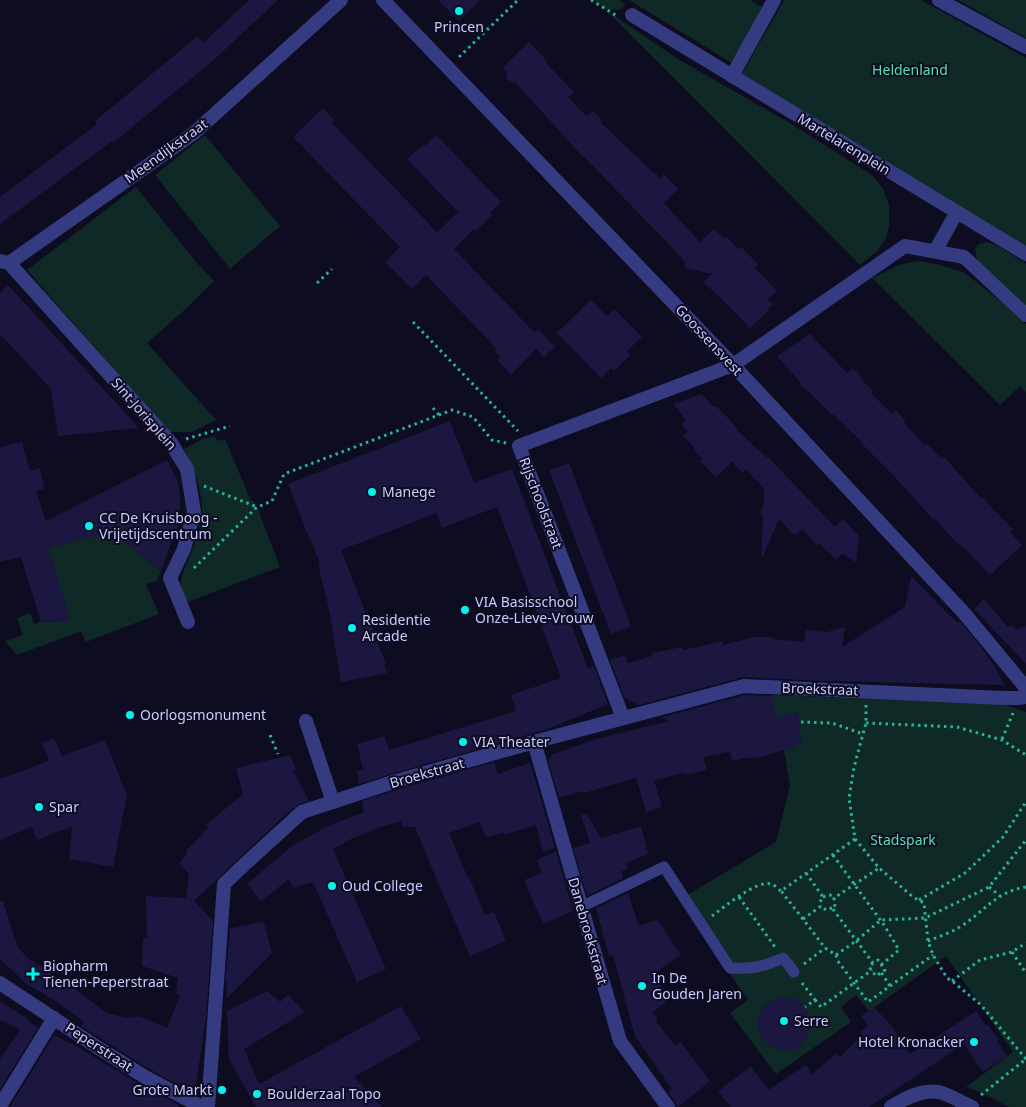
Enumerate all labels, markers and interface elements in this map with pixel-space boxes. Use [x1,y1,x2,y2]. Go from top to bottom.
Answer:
marker: Princen [453,5,465,17]
place label: Princen [434,17,484,36]
park label: Heldenland [872,60,948,79]
street label: Martelarenplein [794,108,894,179]
street label: Meendijkstraat [120,114,211,187]
street label: Goossensvest [672,300,747,379]
street label: Sint-Jorisplein [108,373,181,454]
street label: Rijschoolstraat [515,454,568,551]
place label: Manege [382,482,436,501]
marker: Manege [366,486,378,498]
place label: CC De Kruisboog - Vrijetijdscentrum [99,508,218,543]
marker: CC De Kruisboog - Vrijetijdscentrum [83,520,95,532]
place label: VIA Basisschool Onze-Lieve-Vrouw [475,592,594,627]
marker: VIA Basisschool Onze-Lieve-Vrouw [459,604,471,616]
place label: Residentie Arcade [362,610,431,645]
marker: Residentie Arcade [346,622,358,634]
street label: Broekstraat [781,678,859,699]
place label: Oorlogsmonument [140,705,266,724]
marker: Oorlogsmonument [124,709,136,721]
place label: VIA Theater [473,732,550,751]
marker: VIA Theater [457,736,469,748]
street label: Broekstraat [387,753,466,792]
place label: Spar [49,797,79,816]
marker: Spar [33,801,45,813]
park label: Stadspark [870,830,936,849]
street label: Danebroekstraat [564,875,613,987]
place label: Oud College [342,876,423,895]
marker: Oud College [326,880,338,892]
place label: Biopharm Tienen-Peperstraat [43,956,169,991]
marker: Biopharm Tienen-Peperstraat [27,968,39,980]
place label: In De Gouden Jaren [652,968,742,1003]
marker: In De Gouden Jaren [636,980,648,992]
place label: Serre [794,1011,829,1030]
marker: Serre [778,1015,790,1027]
street label: Peperstraat [62,1018,137,1075]
place label: Hotel Kronacker [858,1032,964,1051]
marker: Hotel Kronacker [968,1036,980,1048]
place label: Grote Markt [132,1080,212,1099]
marker: Grote Markt [216,1084,228,1096]
place label: Boulderzaal Topo [267,1084,381,1103]
marker: Boulderzaal Topo [251,1088,263,1100]

